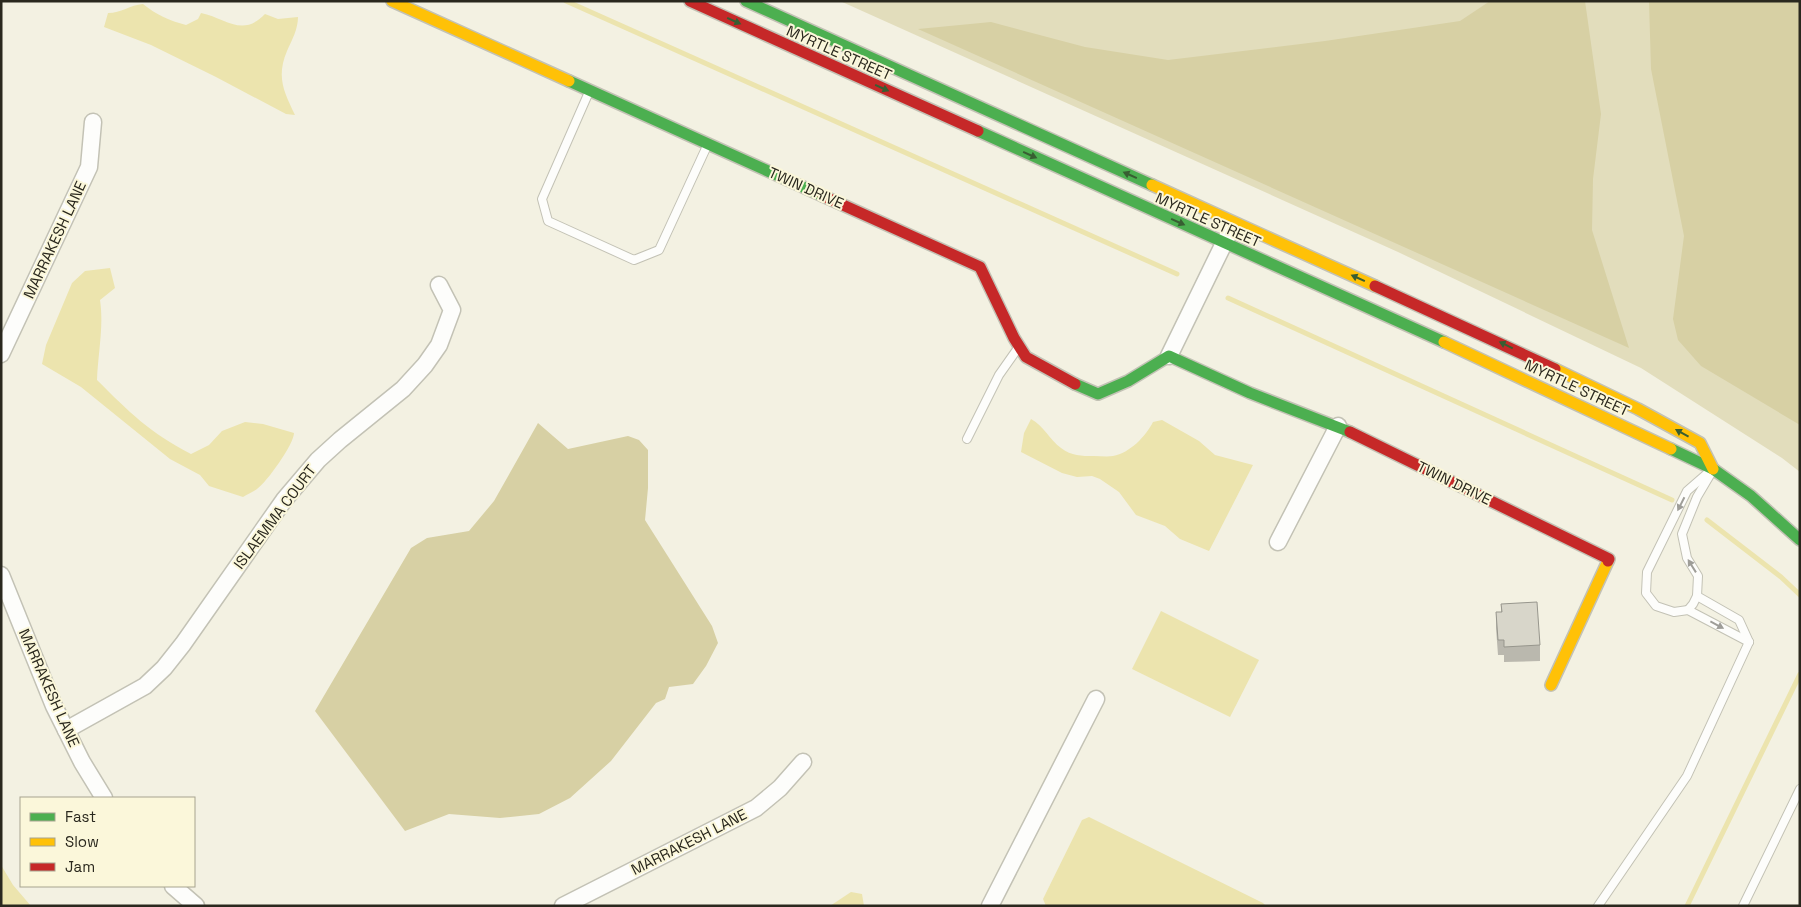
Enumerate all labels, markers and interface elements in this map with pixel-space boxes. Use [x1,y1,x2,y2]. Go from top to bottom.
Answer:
one-way arrow [727,18,741,26]
street label: MYRTLE STREET [784,21,895,84]
one-way arrow [875,85,889,93]
one-way arrow [1023,152,1037,160]
street label: TWIN DRIVE [766,163,847,213]
one-way arrow [1123,171,1137,179]
street label: MARRAKESH LANE [19,178,90,302]
street label: MYRTLE STREET [1153,188,1264,251]
one-way arrow [1171,219,1185,227]
one-way arrow [1351,273,1365,281]
one-way arrow [1498,341,1513,350]
street label: MYRTLE STREET [1522,355,1633,420]
one-way arrow [1676,429,1689,438]
street label: TWIN DRIVE [1414,456,1494,509]
street label: ISLAEMMA COURT [229,461,320,573]
one-way arrow [1677,497,1685,511]
one-way arrow [1687,559,1696,572]
one-way arrow [1710,621,1725,629]
street label: MARRAKESH LANE [15,626,84,750]
legend [20,797,195,887]
street label: MARRAKESH LANE [628,804,750,879]
text: Fast [65,807,96,826]
text: Slow [65,832,99,851]
text: Jam [65,857,95,876]

